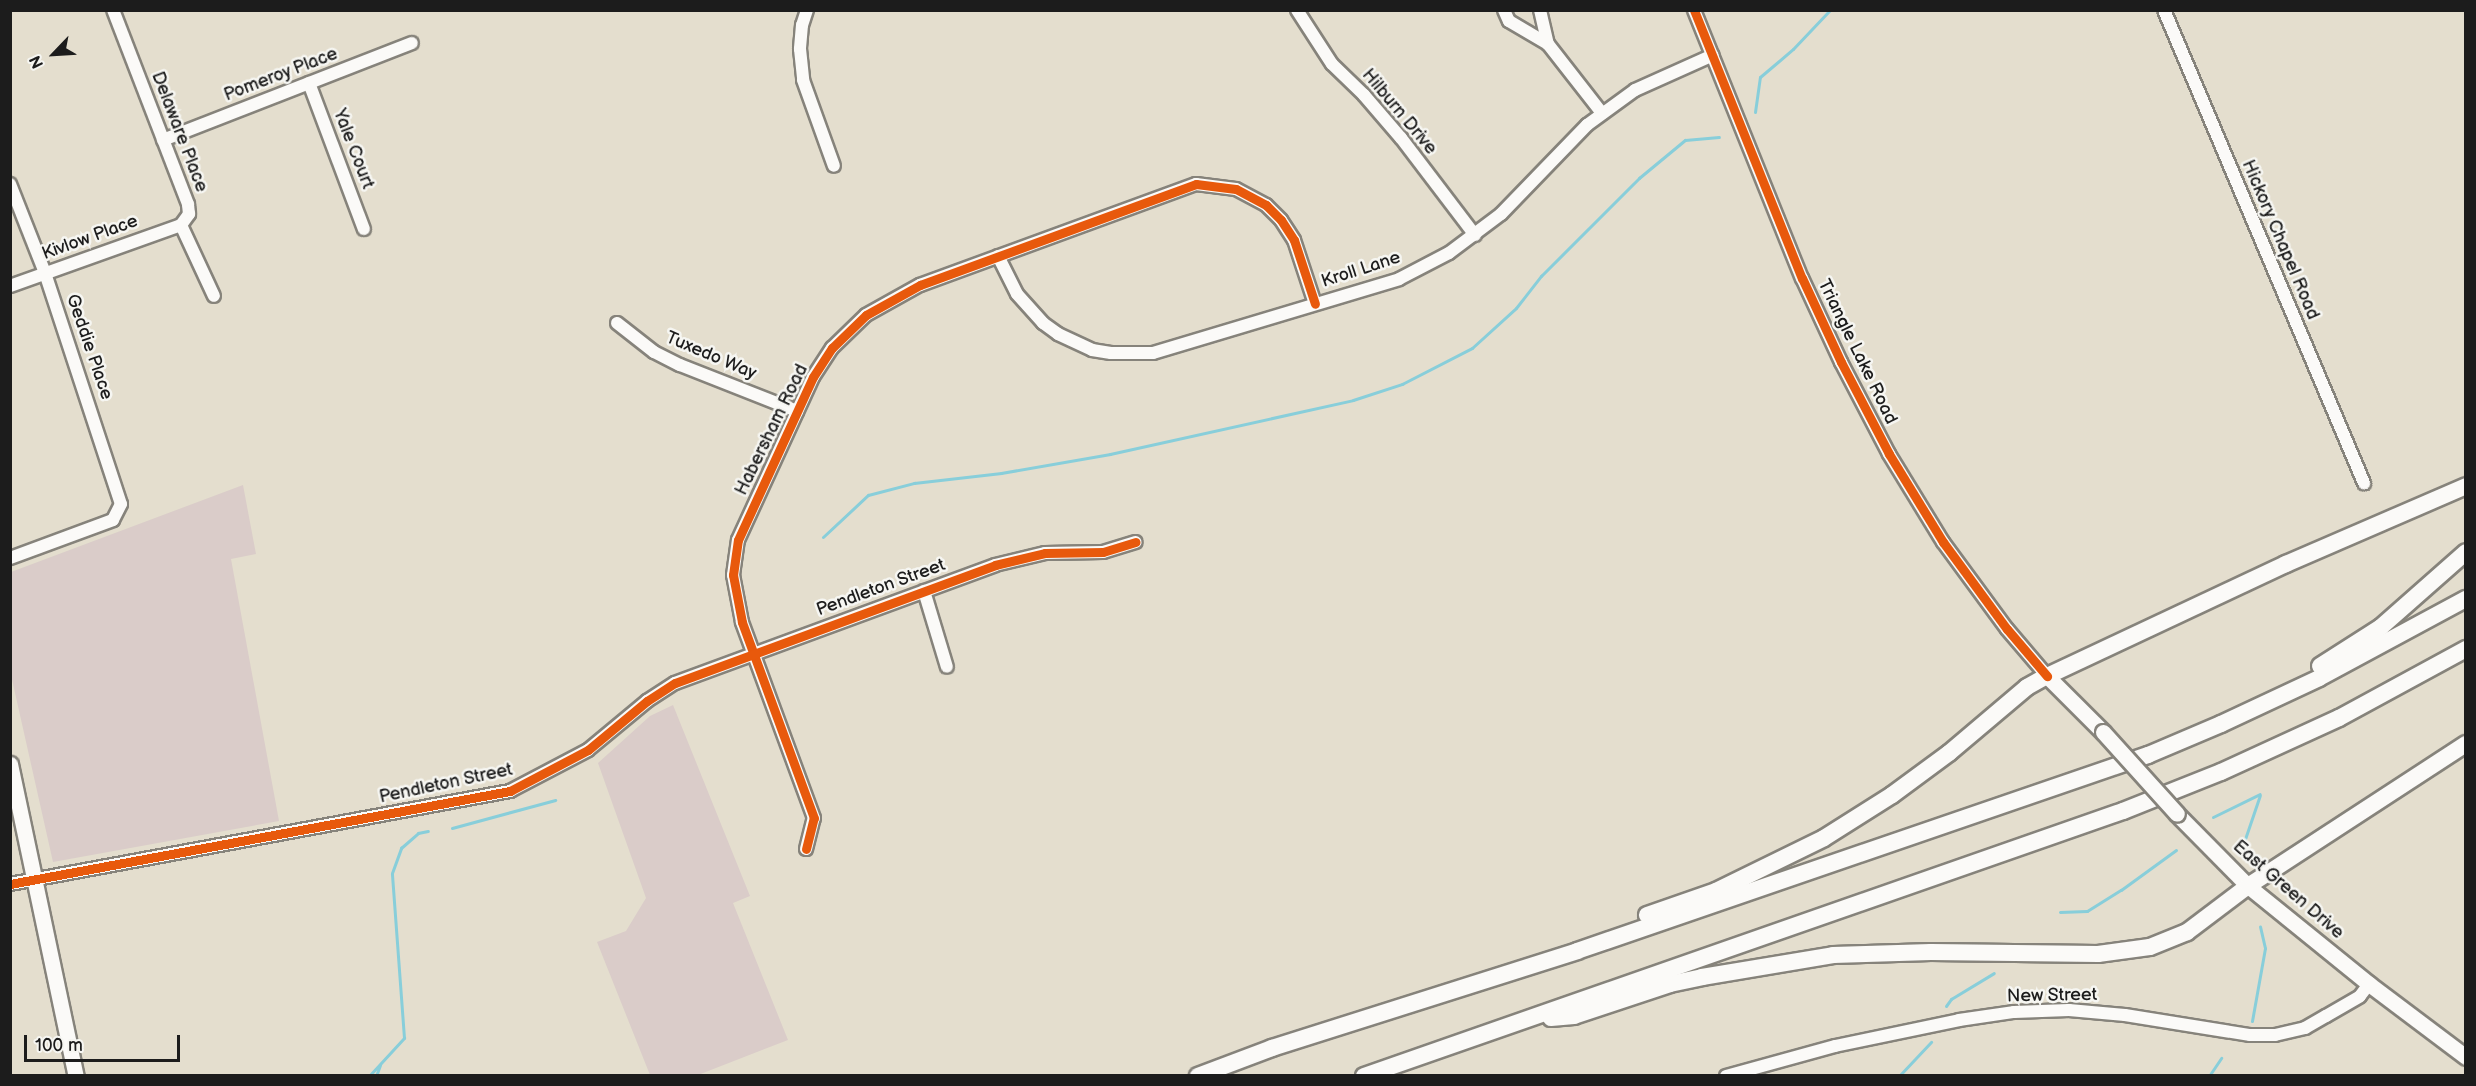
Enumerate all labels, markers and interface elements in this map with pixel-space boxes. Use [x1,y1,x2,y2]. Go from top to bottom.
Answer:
north arrow [24,24,84,84]
street label: Pomeroy Place [221,43,341,107]
text: N [26,52,48,71]
street label: Hilburn Drive [1357,65,1441,159]
street label: Delaware Place [146,69,212,195]
street label: Yale Court [328,106,378,192]
street label: Hickory Chapel Road [2236,156,2324,324]
street label: Kivlow Place [39,211,141,265]
street label: Kroll Lane [1319,247,1403,293]
street label: Triangle Lake Road [1813,276,1901,428]
street label: Geddie Place [61,291,117,403]
street label: Tuxedo Way [662,327,760,385]
street label: Habersham Road [731,361,813,499]
street label: Pendleton Street [813,555,949,621]
street label: Pendleton Street [377,759,515,809]
street label: East Green Drive [2228,836,2348,944]
street label: New Street [2007,984,2097,1008]
scale bar [27,1023,183,1061]
text: 100 m [35,1035,83,1056]

